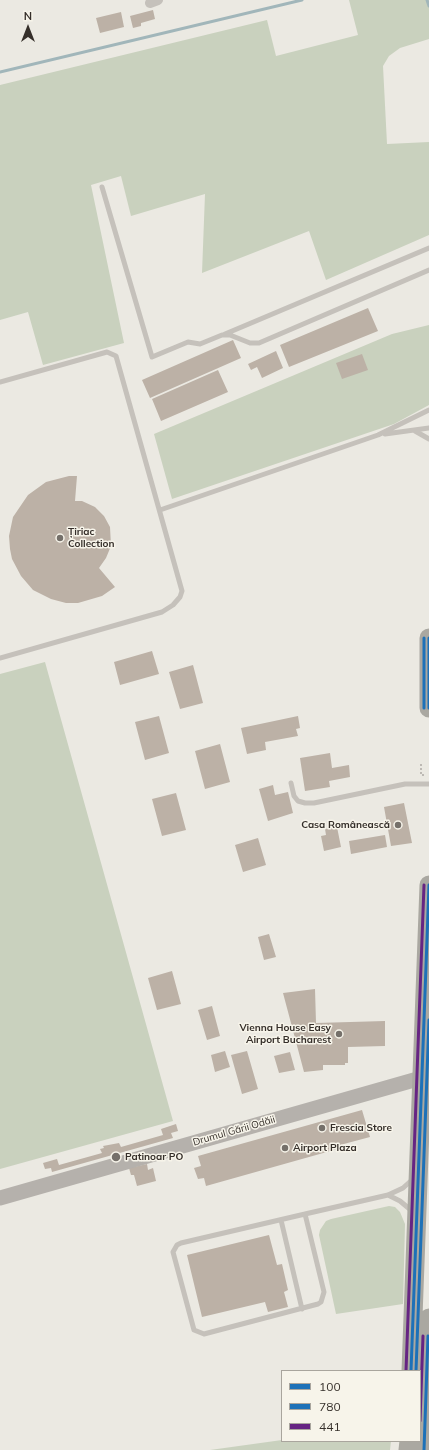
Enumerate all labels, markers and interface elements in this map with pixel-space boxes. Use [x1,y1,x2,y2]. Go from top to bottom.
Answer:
north arrow [8,8,48,48]
text: N [24,9,32,23]
place label: Țiriac Collection [68,526,115,550]
marker: Țiriac Collection [55,533,65,543]
place label: Casa Românească [301,819,390,831]
marker: Casa Românească [393,820,403,830]
place label: Vienna House Easy Airport Bucharest [239,1022,331,1046]
marker: Vienna House Easy Airport Bucharest [334,1029,344,1039]
street label: Drumul Gării Odăii [191,1113,277,1149]
place label: Frescia Store [330,1122,392,1134]
marker: Frescia Store [317,1123,327,1133]
place label: Airport Plaza [293,1142,357,1154]
marker: Airport Plaza [280,1143,290,1153]
marker: Patinoar PO [110,1151,122,1163]
place label: Patinoar PO [125,1151,183,1163]
legend [281,1370,421,1442]
text: 100 [319,1379,341,1394]
text: 780 [319,1399,341,1414]
text: 441 [319,1419,341,1434]

